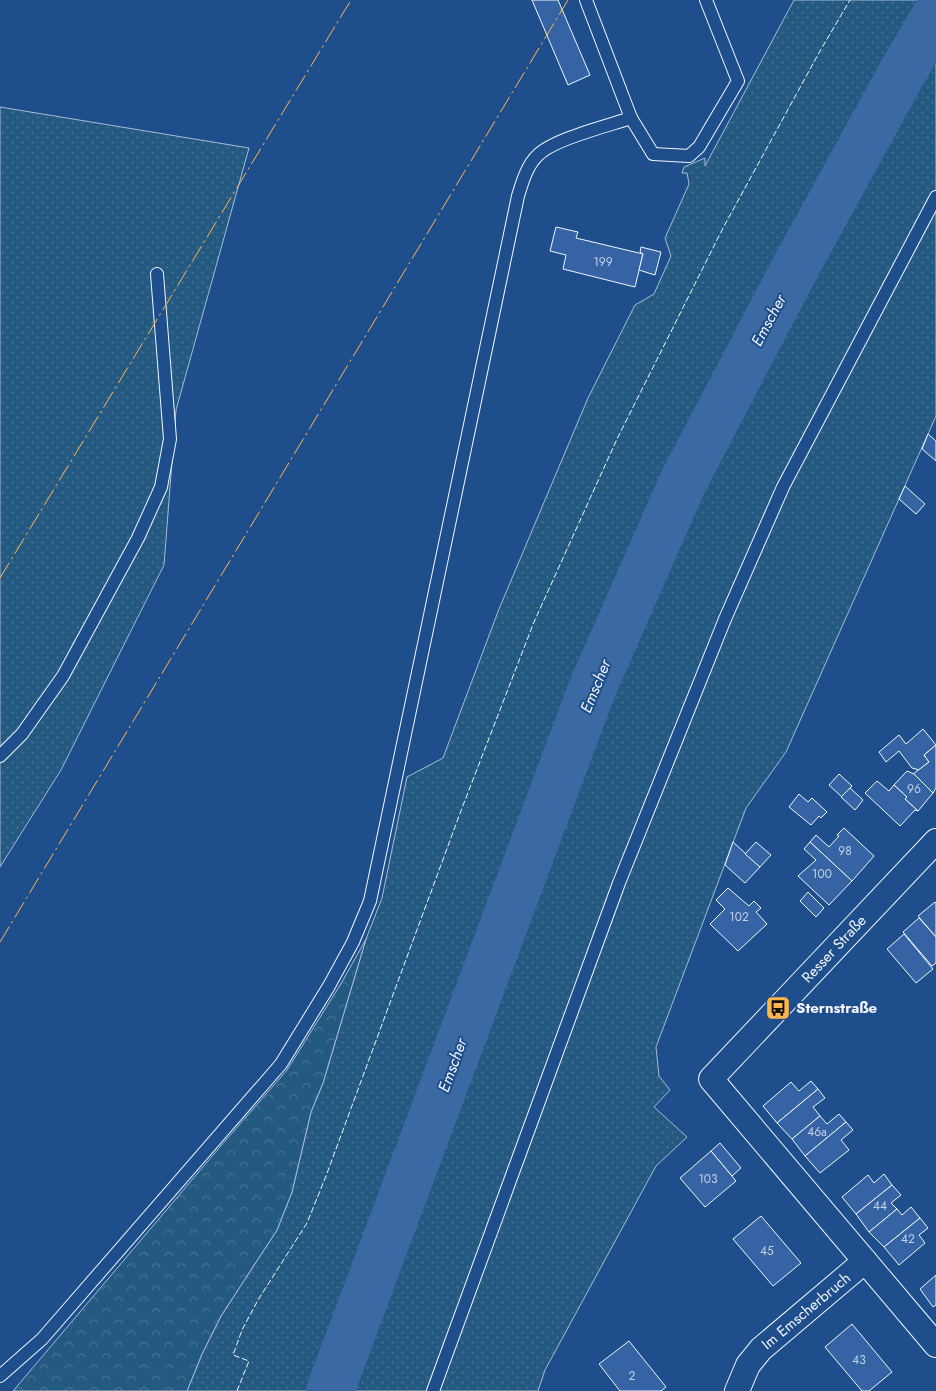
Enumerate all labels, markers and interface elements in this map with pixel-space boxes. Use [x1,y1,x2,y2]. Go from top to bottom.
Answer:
house number: 199 [593,253,613,271]
water label: Emscher [745,289,792,350]
water label: Emscher [574,654,617,716]
house number: 96 [907,780,921,798]
house number: 98 [838,842,852,860]
house number: 100 [812,865,832,883]
house number: 102 [729,908,749,926]
street label: Resser Straße [797,910,872,988]
bus stop icon: Sternstraße [765,995,791,1021]
place label: Sternstraße [796,997,877,1019]
water label: Emscher [432,1033,473,1095]
house number: 46a [807,1123,827,1141]
house number: 103 [698,1170,718,1188]
house number: 44 [873,1197,887,1215]
house number: 42 [901,1230,915,1248]
house number: 45 [760,1242,774,1260]
street label: Im Emscherbruch [757,1267,855,1355]
house number: 43 [852,1351,866,1369]
house number: 2 [629,1367,636,1385]

